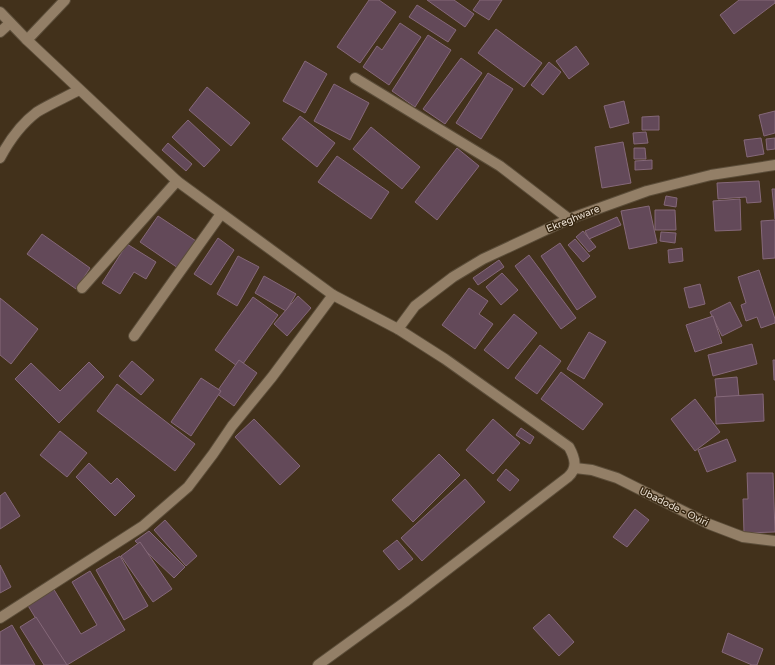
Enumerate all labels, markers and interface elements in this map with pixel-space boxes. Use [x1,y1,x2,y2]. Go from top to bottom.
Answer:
street label: Ekreghware [545,203,602,235]
street label: Ubadode - Oviri [638,485,710,529]

